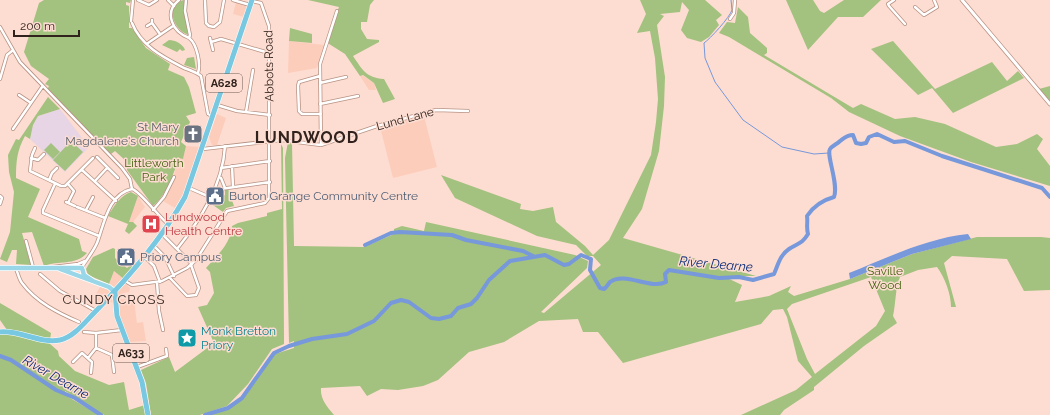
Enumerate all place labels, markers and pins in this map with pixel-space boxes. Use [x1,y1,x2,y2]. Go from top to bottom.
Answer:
place label: St Mary Magdalene's Church [65,120,179,148]
church icon: St Mary Magdalene's Church [182,123,204,145]
public building icon: Burton Grange Community Centre [204,185,226,207]
place label: Burton Grange Community Centre [229,189,418,203]
place label: Lundwood Health Centre [165,210,242,238]
hospital icon: Lundwood Health Centre [140,213,162,235]
public building icon: Priory Campus [115,246,137,268]
place label: Priory Campus [140,250,221,264]
place label: Monk Bretton Priory [201,324,276,352]
place icon: Monk Bretton Priory [176,327,198,349]

